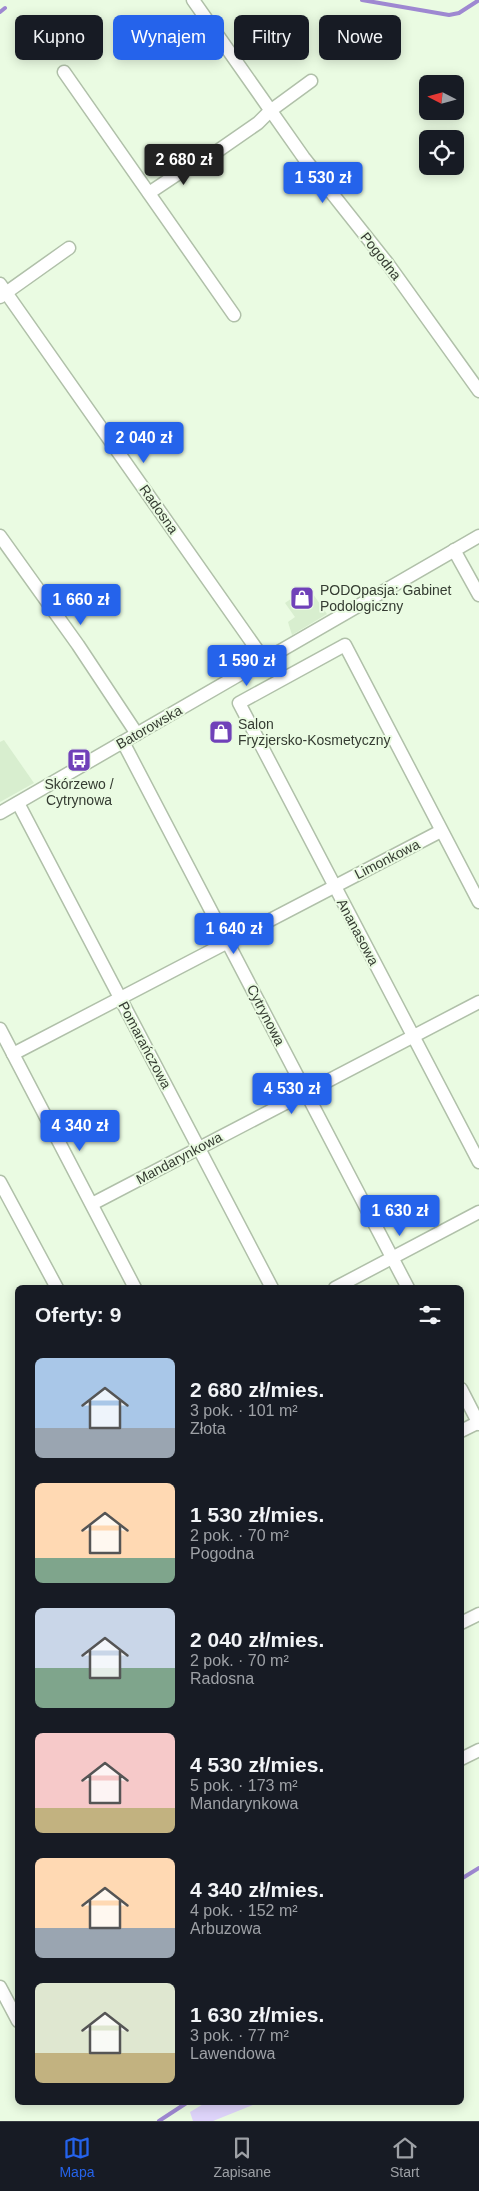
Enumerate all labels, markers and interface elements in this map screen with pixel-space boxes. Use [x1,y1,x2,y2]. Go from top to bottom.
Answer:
chip: Kupno [15,15,103,60]
chip: Wynajem [113,15,224,60]
chip: Filtry [234,15,309,60]
chip: Nowe [319,15,401,60]
north arrow [419,75,464,120]
map controls [419,75,464,175]
button: locate [419,130,464,175]
pin: 2 680 zł [132,144,236,186]
text: 2 680 zł [156,151,212,168]
pin: 1 530 zł [271,162,375,204]
text: 1 530 zł [295,169,351,186]
street label: Pogodna [357,229,405,283]
pin: 2 040 zł [92,422,196,464]
text: 2 040 zł [116,429,172,446]
street label: Radosna [136,481,182,537]
place label: PODOpasja: Gabinet Podologiczny [320,582,452,614]
pin: 1 660 zł [29,584,133,626]
shop icon: PODOpasja: Gabinet Podologiczny [289,585,315,611]
text: 1 660 zł [53,591,109,608]
pin: 1 590 zł [195,644,299,687]
text: 1 590 zł [219,652,275,669]
street label: Batorowska [113,702,185,752]
place label: Salon Fryzjersko-Kosmetyczny [238,716,390,748]
shop icon: Salon Fryzjersko-Kosmetyczny [208,719,234,745]
bus stop icon: Skórzewo / Cytrynowa [66,747,92,773]
place label: Skórzewo / Cytrynowa [44,776,114,808]
street label: Limonkowa [352,836,422,882]
street label: Ananasowa [334,896,382,968]
pin: 1 640 zł [182,912,286,955]
text: 1 640 zł [206,920,262,937]
street label: Cytrynowa [244,982,288,1048]
street label: Pomarańczowa [115,999,175,1092]
pin: 4 530 zł [240,1072,344,1115]
text: 4 530 zł [264,1080,320,1097]
pin: 4 340 zł [28,1110,132,1152]
text: 4 340 zł [52,1117,108,1134]
street label: Mandarynkowa [133,1129,225,1187]
pin: 1 630 zł [348,1194,452,1237]
text: 1 630 zł [372,1202,428,1219]
icon: filters [416,1301,444,1329]
text: Oferty: 9 [35,1303,121,1326]
icon: home [75,1378,135,1438]
text: 2 680 zł/mies. [190,1378,324,1401]
text: 3 pok. · 101 m² [190,1402,298,1419]
text: Złota [190,1420,226,1437]
icon: home [75,1503,135,1563]
text: 1 530 zł/mies. [190,1503,324,1526]
text: 2 pok. · 70 m² [190,1527,289,1544]
text: Pogodna [190,1545,254,1562]
icon: home [75,1628,135,1688]
text: 2 040 zł/mies. [190,1628,324,1651]
text: 2 pok. · 70 m² [190,1652,289,1669]
text: Radosna [190,1670,254,1687]
icon: home [75,1753,135,1813]
text: 4 530 zł/mies. [190,1753,324,1776]
text: 5 pok. · 173 m² [190,1777,298,1794]
text: Mandarynkowa [190,1795,299,1812]
icon: home [75,1878,135,1938]
text: 4 340 zł/mies. [190,1878,324,1901]
text: 4 pok. · 152 m² [190,1902,298,1919]
text: Arbuzowa [190,1920,261,1937]
icon: home [75,2003,135,2063]
text: 1 630 zł/mies. [190,2003,324,2026]
text: 3 pok. · 77 m² [190,2027,289,2044]
text: Lawendowa [190,2045,275,2062]
tab: Mapa [59,2134,94,2180]
tab: Zapisane [213,2134,271,2180]
tab: Start [390,2134,420,2180]

